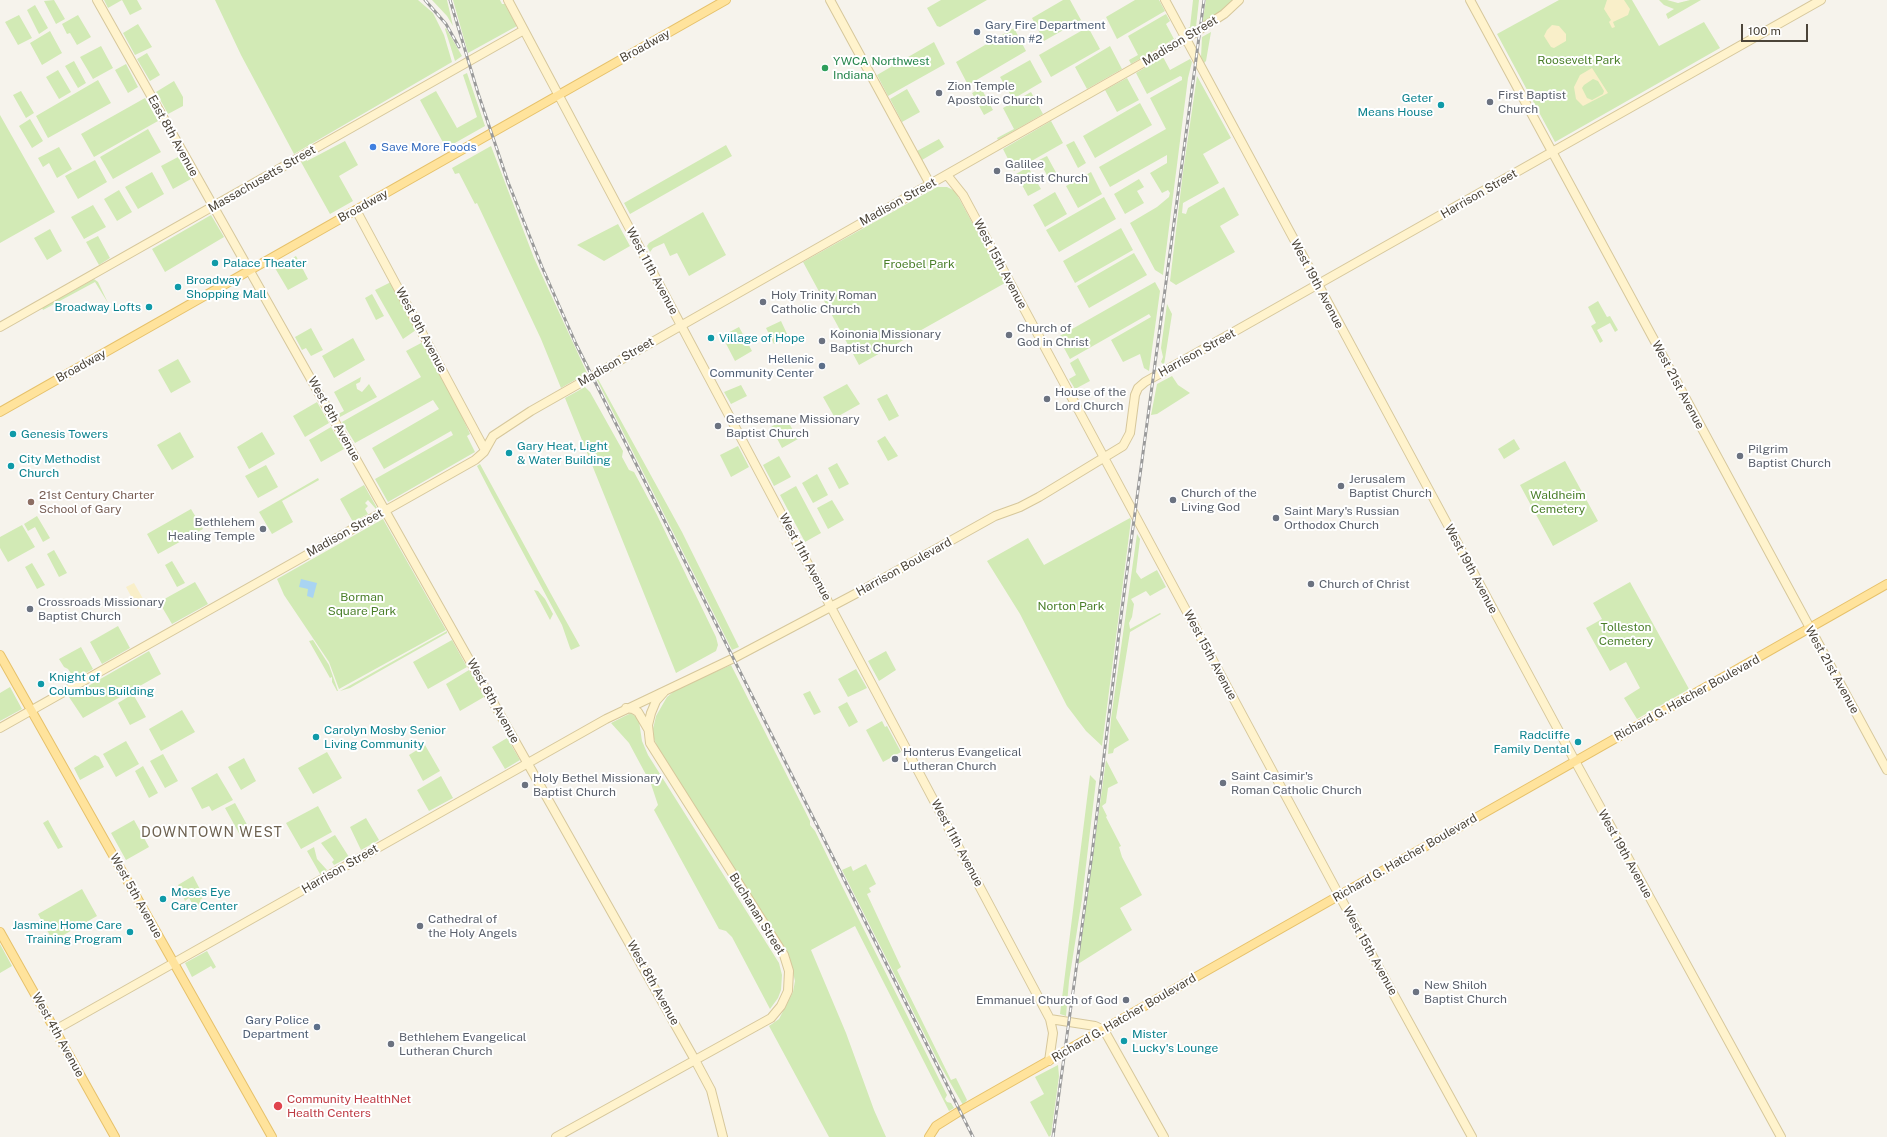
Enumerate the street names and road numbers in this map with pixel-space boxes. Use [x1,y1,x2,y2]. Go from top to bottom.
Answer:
street label: Madison Street [1140,13,1220,69]
street label: Broadway [617,26,673,66]
street label: East 8th Avenue [145,93,201,179]
street label: Massachusetts Street [206,142,318,216]
street label: Harrison Street [1438,166,1520,222]
street label: Madison Street [857,175,939,229]
street label: Broadway [335,186,391,226]
street label: West 15th Avenue [970,217,1030,311]
street label: West 11th Avenue [623,225,681,317]
street label: West 19th Avenue [1287,237,1347,331]
street label: West 9th Avenue [392,285,450,375]
street label: Harrison Street [1156,326,1238,380]
street label: Madison Street [576,334,656,390]
street label: West 21st Avenue [1649,338,1707,432]
street label: Broadway [53,346,109,386]
street label: West 8th Avenue [305,374,363,464]
street label: Madison Street [304,506,386,560]
street label: West 11th Avenue [776,511,834,603]
street label: West 19th Avenue [1441,522,1501,616]
street label: Harrison Boulevard [854,535,954,599]
street label: West 15th Avenue [1180,608,1240,702]
street label: West 21st Avenue [1802,624,1862,716]
street label: Richard G. Hatcher Boulevard [1612,652,1762,744]
street label: West 8th Avenue [464,656,522,746]
street label: West 11th Avenue [928,797,986,889]
street label: West 19th Avenue [1595,807,1655,901]
street label: Richard G. Hatcher Boulevard [1330,811,1480,905]
street label: Harrison Street [299,841,381,897]
street label: West 5th Avenue [107,851,165,941]
street label: Buchanan Street [726,871,788,957]
street label: West 15th Avenue [1340,904,1400,998]
street label: West 8th Avenue [624,938,682,1028]
street label: Richard G. Hatcher Boulevard [1049,971,1199,1065]
street label: West 4th Avenue [29,990,87,1080]

